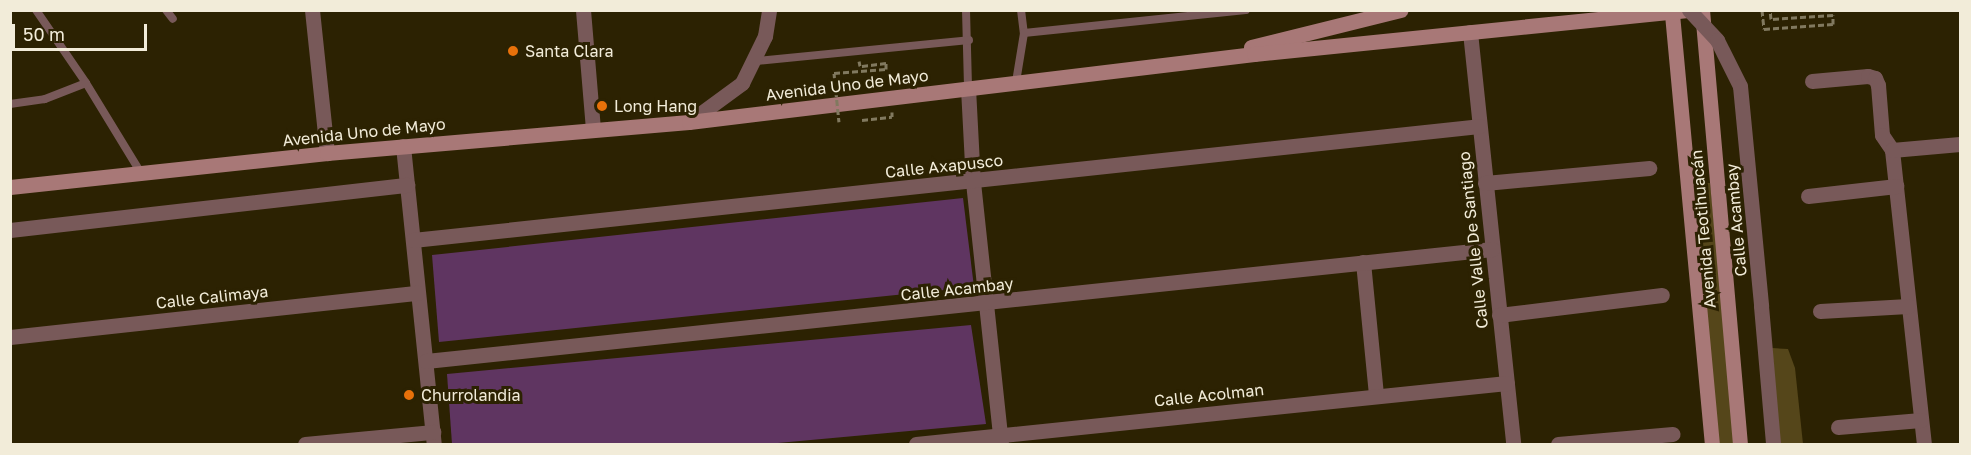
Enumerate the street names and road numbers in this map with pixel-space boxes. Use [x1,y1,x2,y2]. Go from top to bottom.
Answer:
street label: Avenida Uno de Mayo [765,65,929,105]
street label: Avenida Uno de Mayo [282,114,446,150]
street label: Avenida Teotihuacán [1687,149,1719,309]
street label: Calle Axapusco [884,150,1004,182]
street label: Calle Valle De Santiago [1454,150,1492,330]
street label: Calle Acambay [1722,163,1750,277]
street label: Calle Acambay [900,274,1014,304]
street label: Calle Calimaya [155,282,269,312]
street label: Calle Acolman [1153,380,1265,410]

